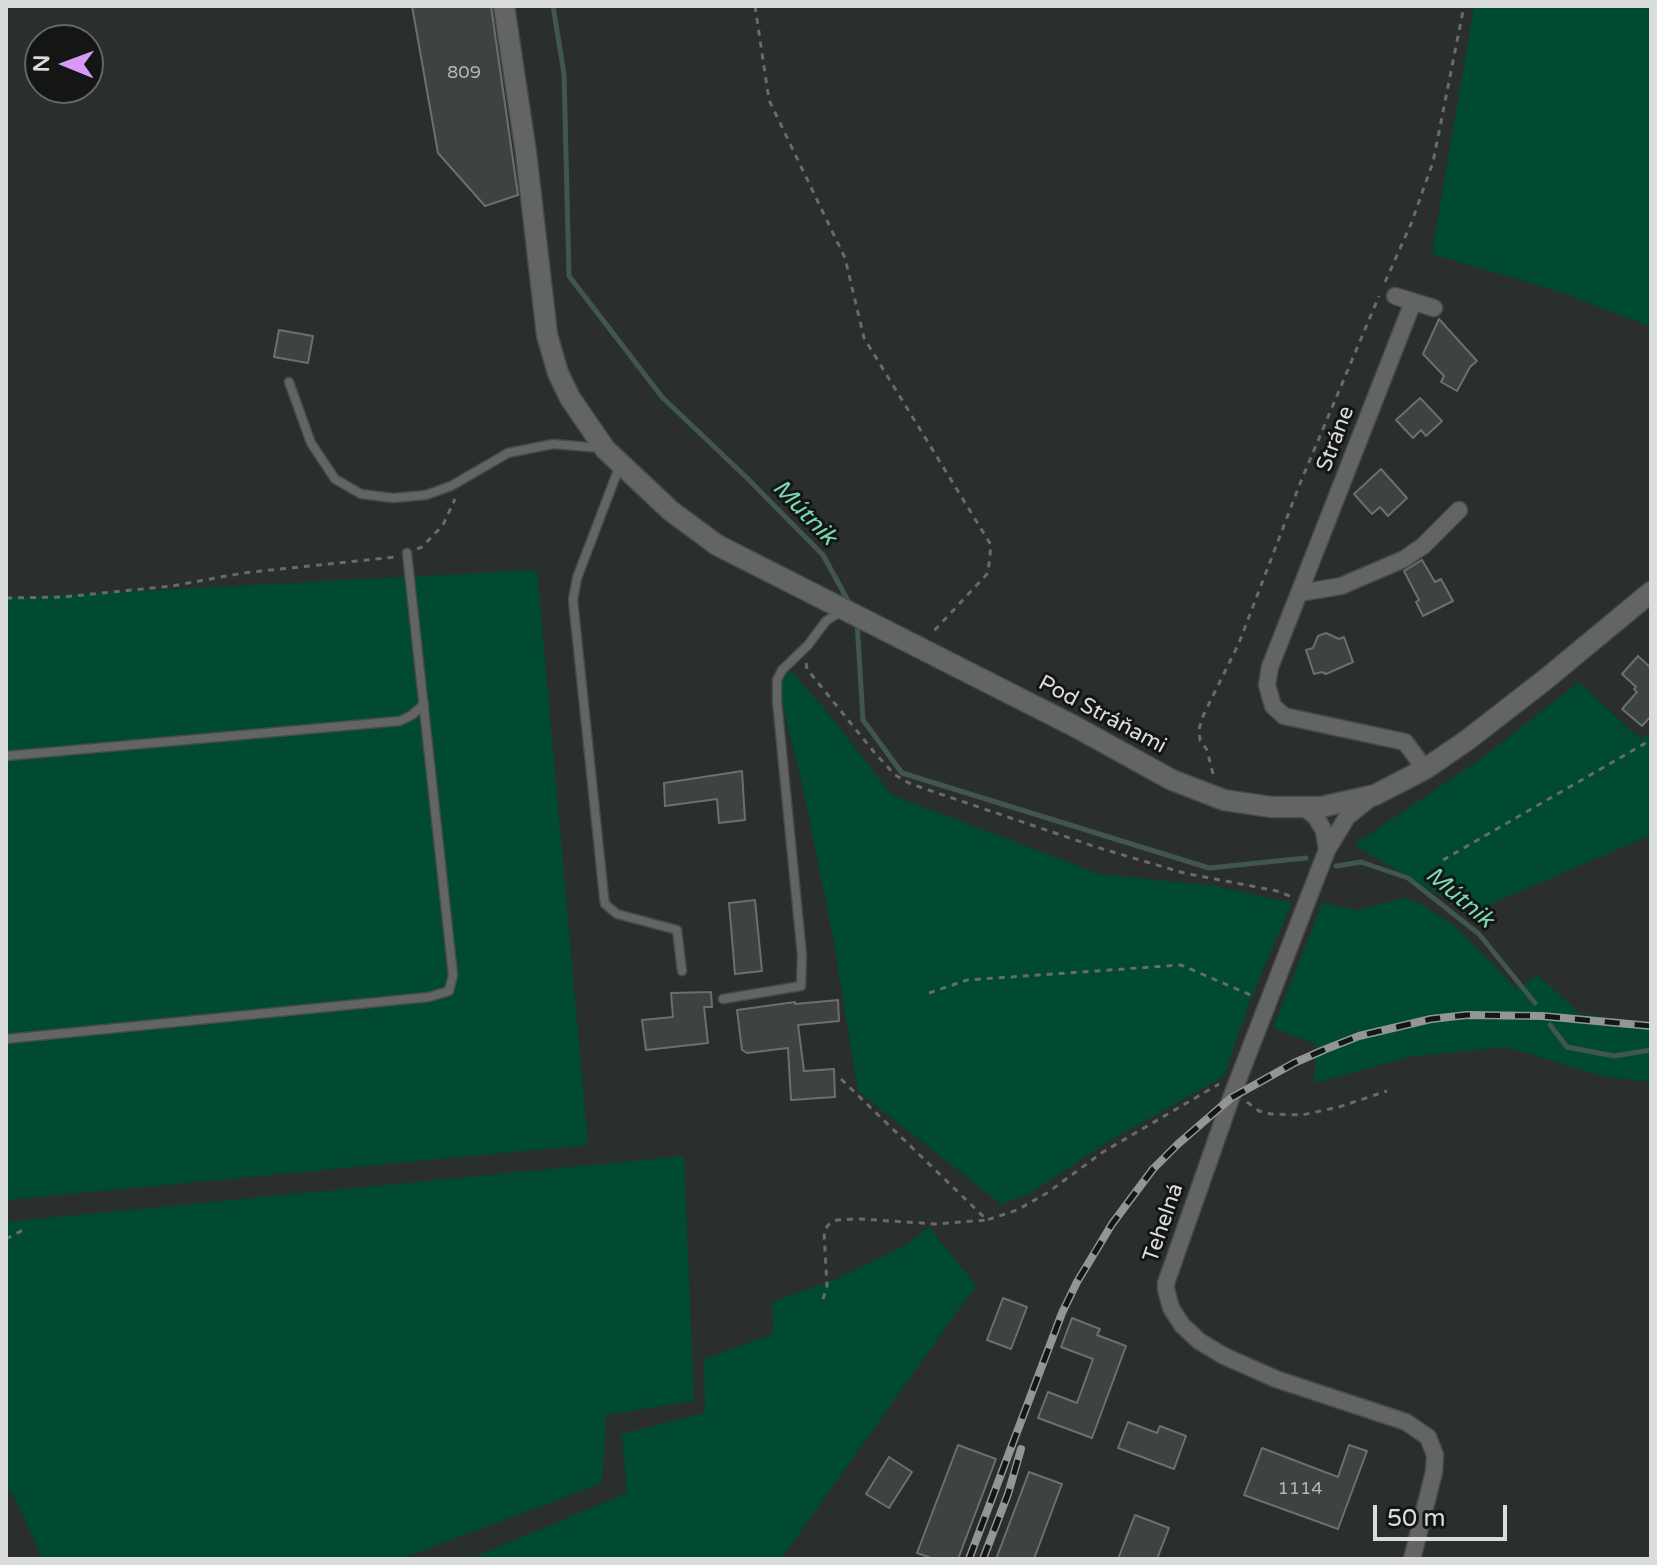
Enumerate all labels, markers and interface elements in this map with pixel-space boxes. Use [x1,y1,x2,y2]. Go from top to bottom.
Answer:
north arrow [24,24,104,104]
text: N [29,55,55,73]
house number: 809 [447,62,481,84]
street label: Stráne [1311,402,1361,476]
water label: Mútnik [766,474,842,552]
street label: Pod Stráňami [1033,670,1171,760]
water label: Mútnik [1419,861,1499,935]
street label: Tehelná [1138,1180,1190,1266]
house number: 1114 [1277,1478,1323,1500]
scale bar [1377,1489,1511,1539]
text: 50 m [1387,1504,1445,1533]

